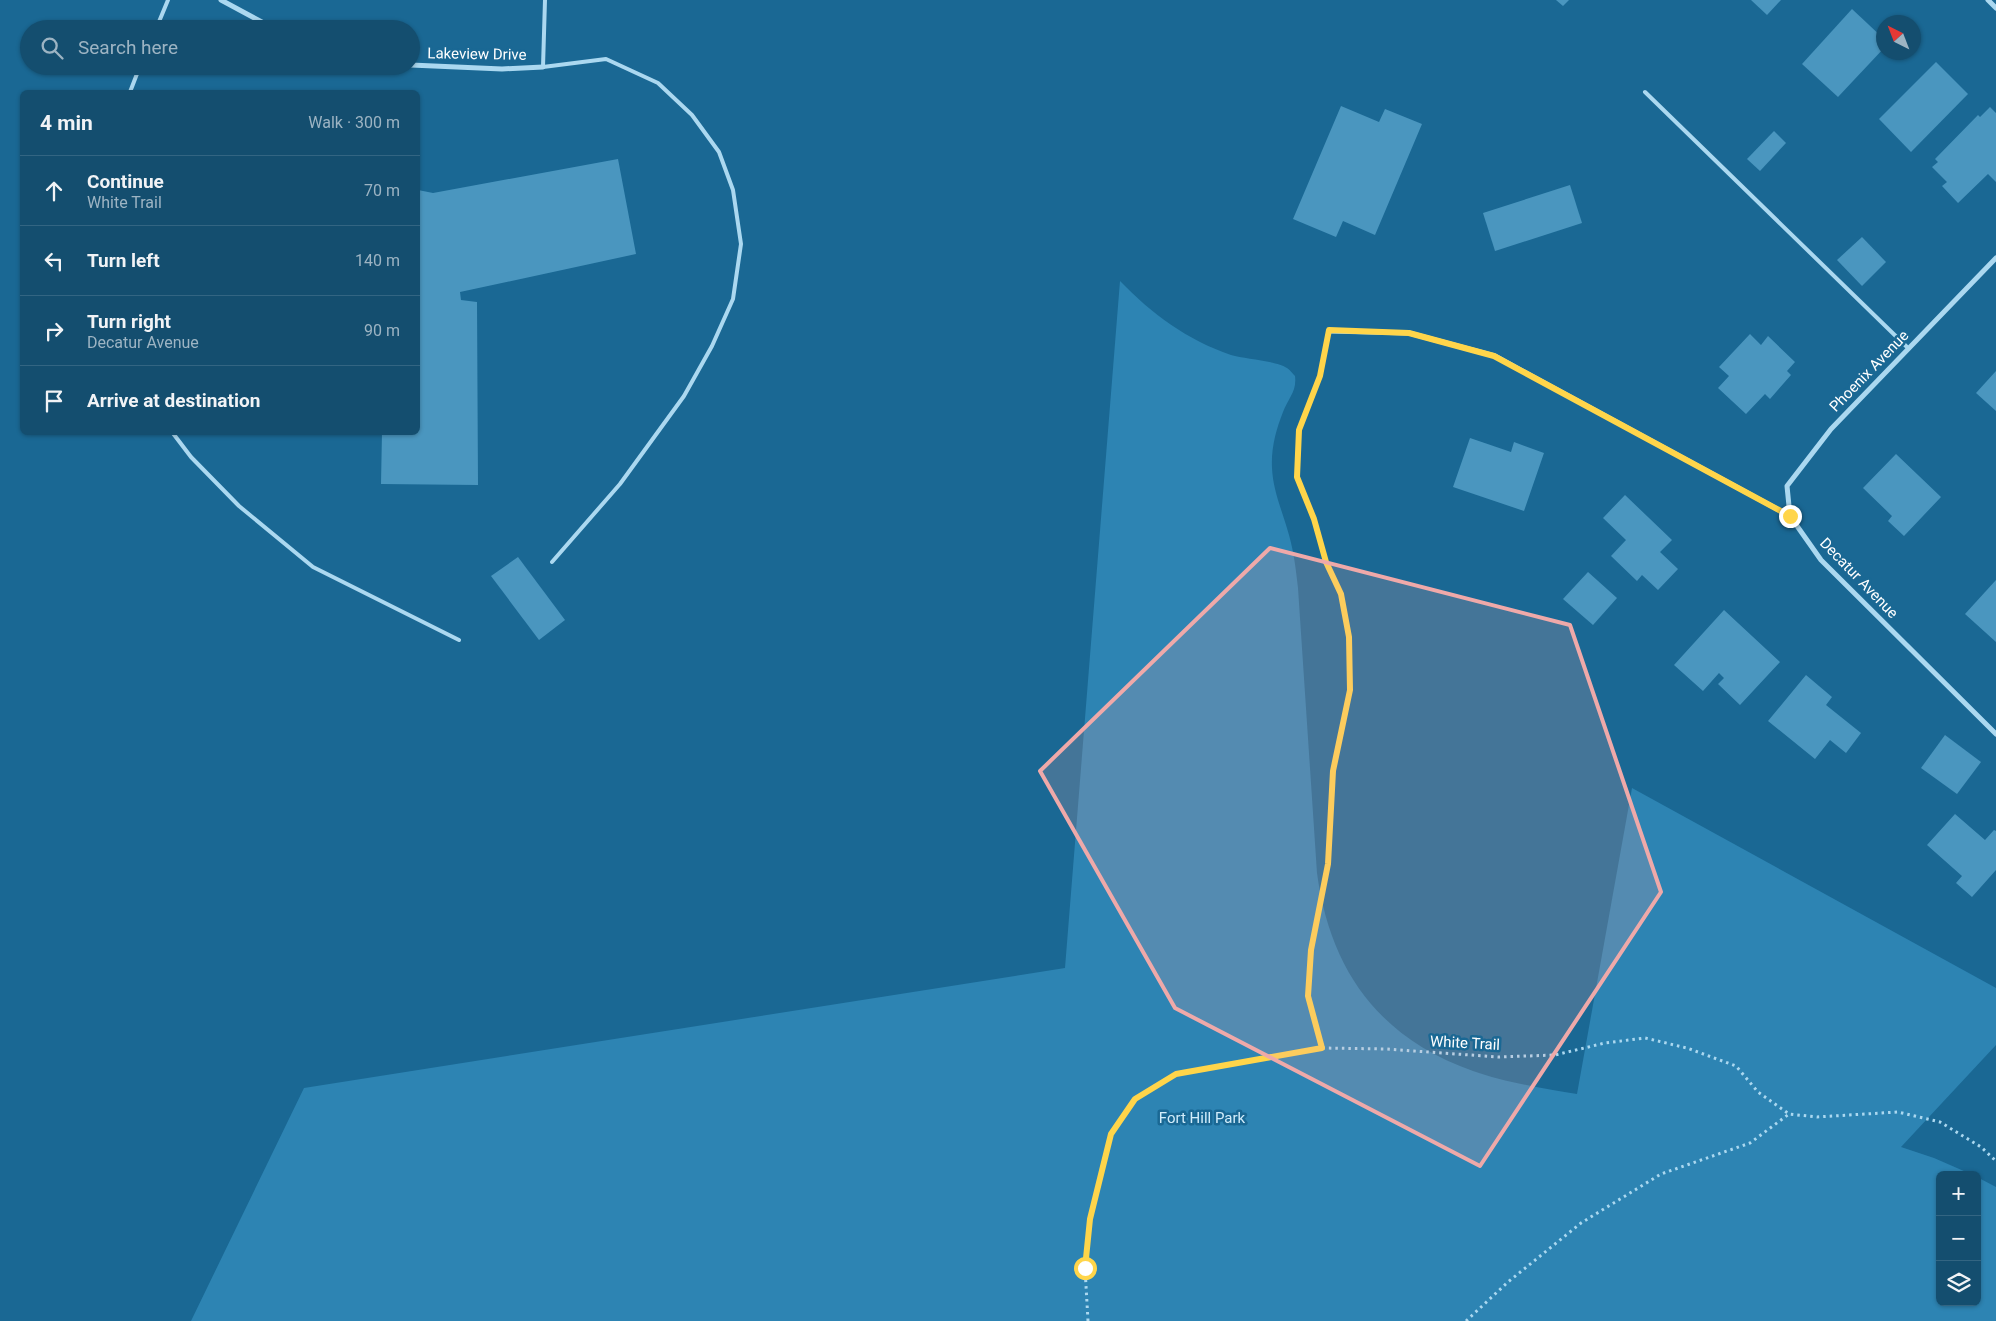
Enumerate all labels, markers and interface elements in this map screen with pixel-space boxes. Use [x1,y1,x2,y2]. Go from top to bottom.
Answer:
north arrow [1876,15,1921,60]
search box [20,20,420,75]
icon: search [38,34,66,62]
text: Search here [78,36,178,59]
street label: Lakeview Drive [427,44,527,64]
text: 4 min [40,111,93,135]
text: Walk · 300 m [308,113,400,132]
text: Continue [87,170,164,193]
icon: ahead [40,177,68,205]
text: 70 m [364,181,400,200]
text: White Trail [87,193,162,212]
icon: left [40,247,68,275]
text: Turn left [87,249,160,272]
text: 140 m [355,251,400,270]
text: Turn right [87,310,171,333]
icon: right [40,317,68,345]
text: 90 m [364,321,400,340]
street label: Phoenix Avenue [1826,326,1912,416]
text: Decatur Avenue [87,333,199,352]
icon: arrive [40,387,68,415]
text: Arrive at destination [87,389,260,412]
route end [1779,505,1802,528]
street label: Decatur Avenue [1816,534,1902,622]
street label: White Trail [1429,1032,1501,1054]
park label: Fort Hill Park [1159,1109,1246,1127]
map controls [1936,1171,1981,1306]
button: + [1936,1171,1981,1216]
button: − [1936,1216,1981,1261]
route start [1074,1257,1097,1280]
button: layers [1936,1261,1981,1306]

